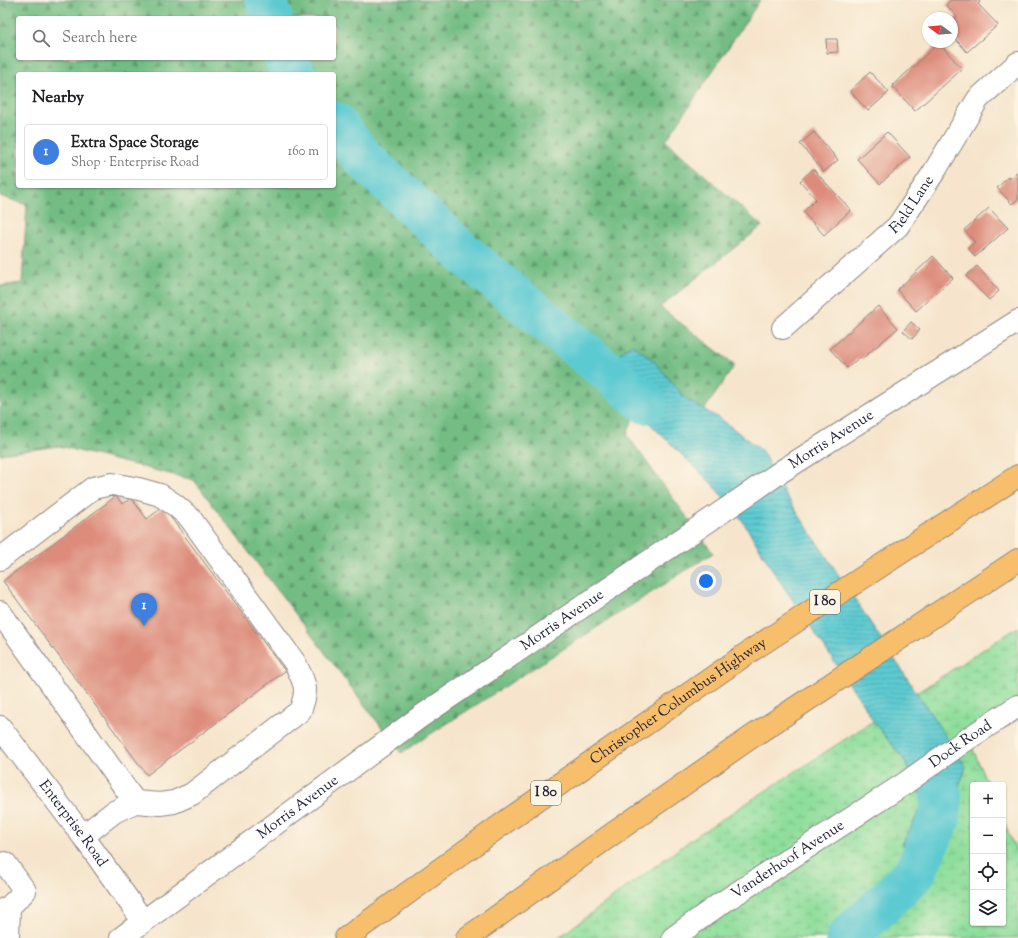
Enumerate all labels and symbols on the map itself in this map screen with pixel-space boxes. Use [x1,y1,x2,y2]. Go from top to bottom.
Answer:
north arrow [922,12,958,48]
street label: Field Lane [885,171,939,239]
street label: Morris Avenue [785,405,878,474]
your location [696,571,716,591]
street label: Morris Avenue [517,584,608,656]
road number: I 80 [810,590,840,614]
pin: 1 [131,593,157,626]
street label: Christopher Columbus Highway [586,632,771,770]
street label: Dock Road [925,715,997,773]
street label: Morris Avenue [253,770,343,844]
street label: Enterprise Road [34,776,113,872]
road number: I 80 [531,781,561,805]
street label: Vanderhoof Avenue [727,815,849,904]

